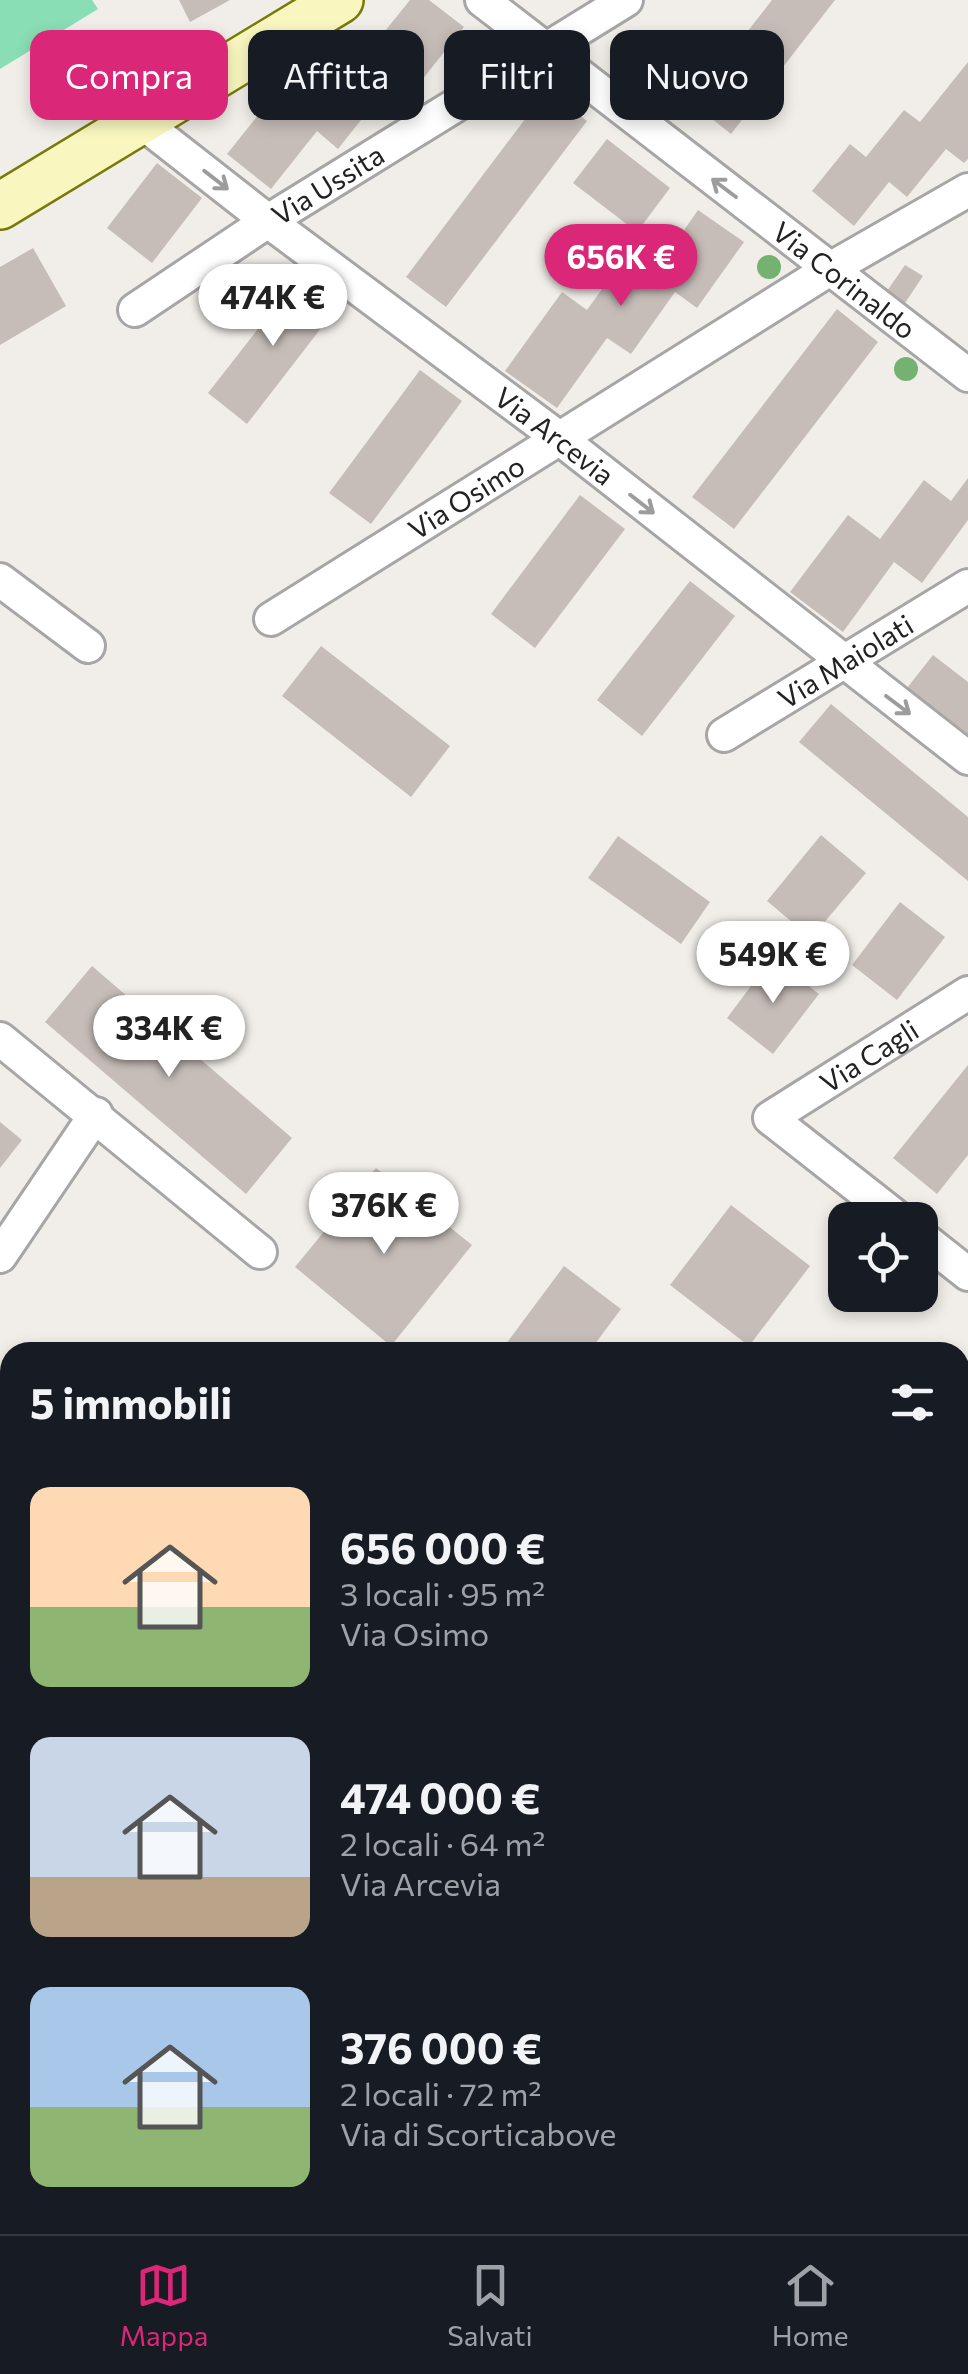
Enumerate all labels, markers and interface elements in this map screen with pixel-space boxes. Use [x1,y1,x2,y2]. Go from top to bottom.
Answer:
chip: Compra [30,30,228,120]
chip: Affitta [248,30,424,120]
chip: Filtri [444,30,590,120]
chip: Nuovo [610,30,784,120]
street label: Via Ussita [265,137,390,232]
one-way arrow [202,170,229,191]
one-way arrow [711,178,738,199]
street label: Via Corinaldo [766,214,923,346]
pin: 656K € [540,224,702,309]
text: 656K € [566,236,676,276]
pin: 474K € [192,264,354,349]
text: 474K € [220,276,326,316]
street label: Via Arcevia [488,379,621,492]
street label: Via Osimo [402,448,530,546]
one-way arrow [629,493,655,515]
street label: Via Maiolati [771,607,919,715]
one-way arrow [884,694,911,715]
pin: 549K € [692,921,854,1006]
text: 549K € [718,933,828,973]
pin: 334K € [88,995,250,1080]
text: 334K € [115,1007,223,1047]
street label: Via Cagli [813,1012,924,1099]
pin: 376K € [303,1172,465,1257]
text: 376K € [331,1184,437,1224]
map controls [828,1202,938,1312]
button: locate [828,1202,938,1312]
icon: filters [885,1375,940,1430]
text: 5 immobili [30,1376,232,1428]
text: 656 000 € [340,1521,546,1573]
icon: home [110,1527,230,1647]
text: 3 locali · 95 m² [340,1573,545,1613]
text: Via Osimo [340,1613,489,1653]
text: 474 000 € [340,1771,541,1823]
icon: home [110,1777,230,1897]
text: 2 locali · 64 m² [340,1823,545,1863]
text: Via Arcevia [340,1863,501,1903]
text: 376 000 € [340,2021,542,2073]
icon: home [110,2027,230,2147]
text: 2 locali · 72 m² [340,2073,541,2113]
text: Via di Scorticabove [340,2113,617,2153]
tab: Mappa [119,2258,208,2352]
tab: Salvati [447,2258,533,2352]
tab: Home [772,2258,849,2352]

